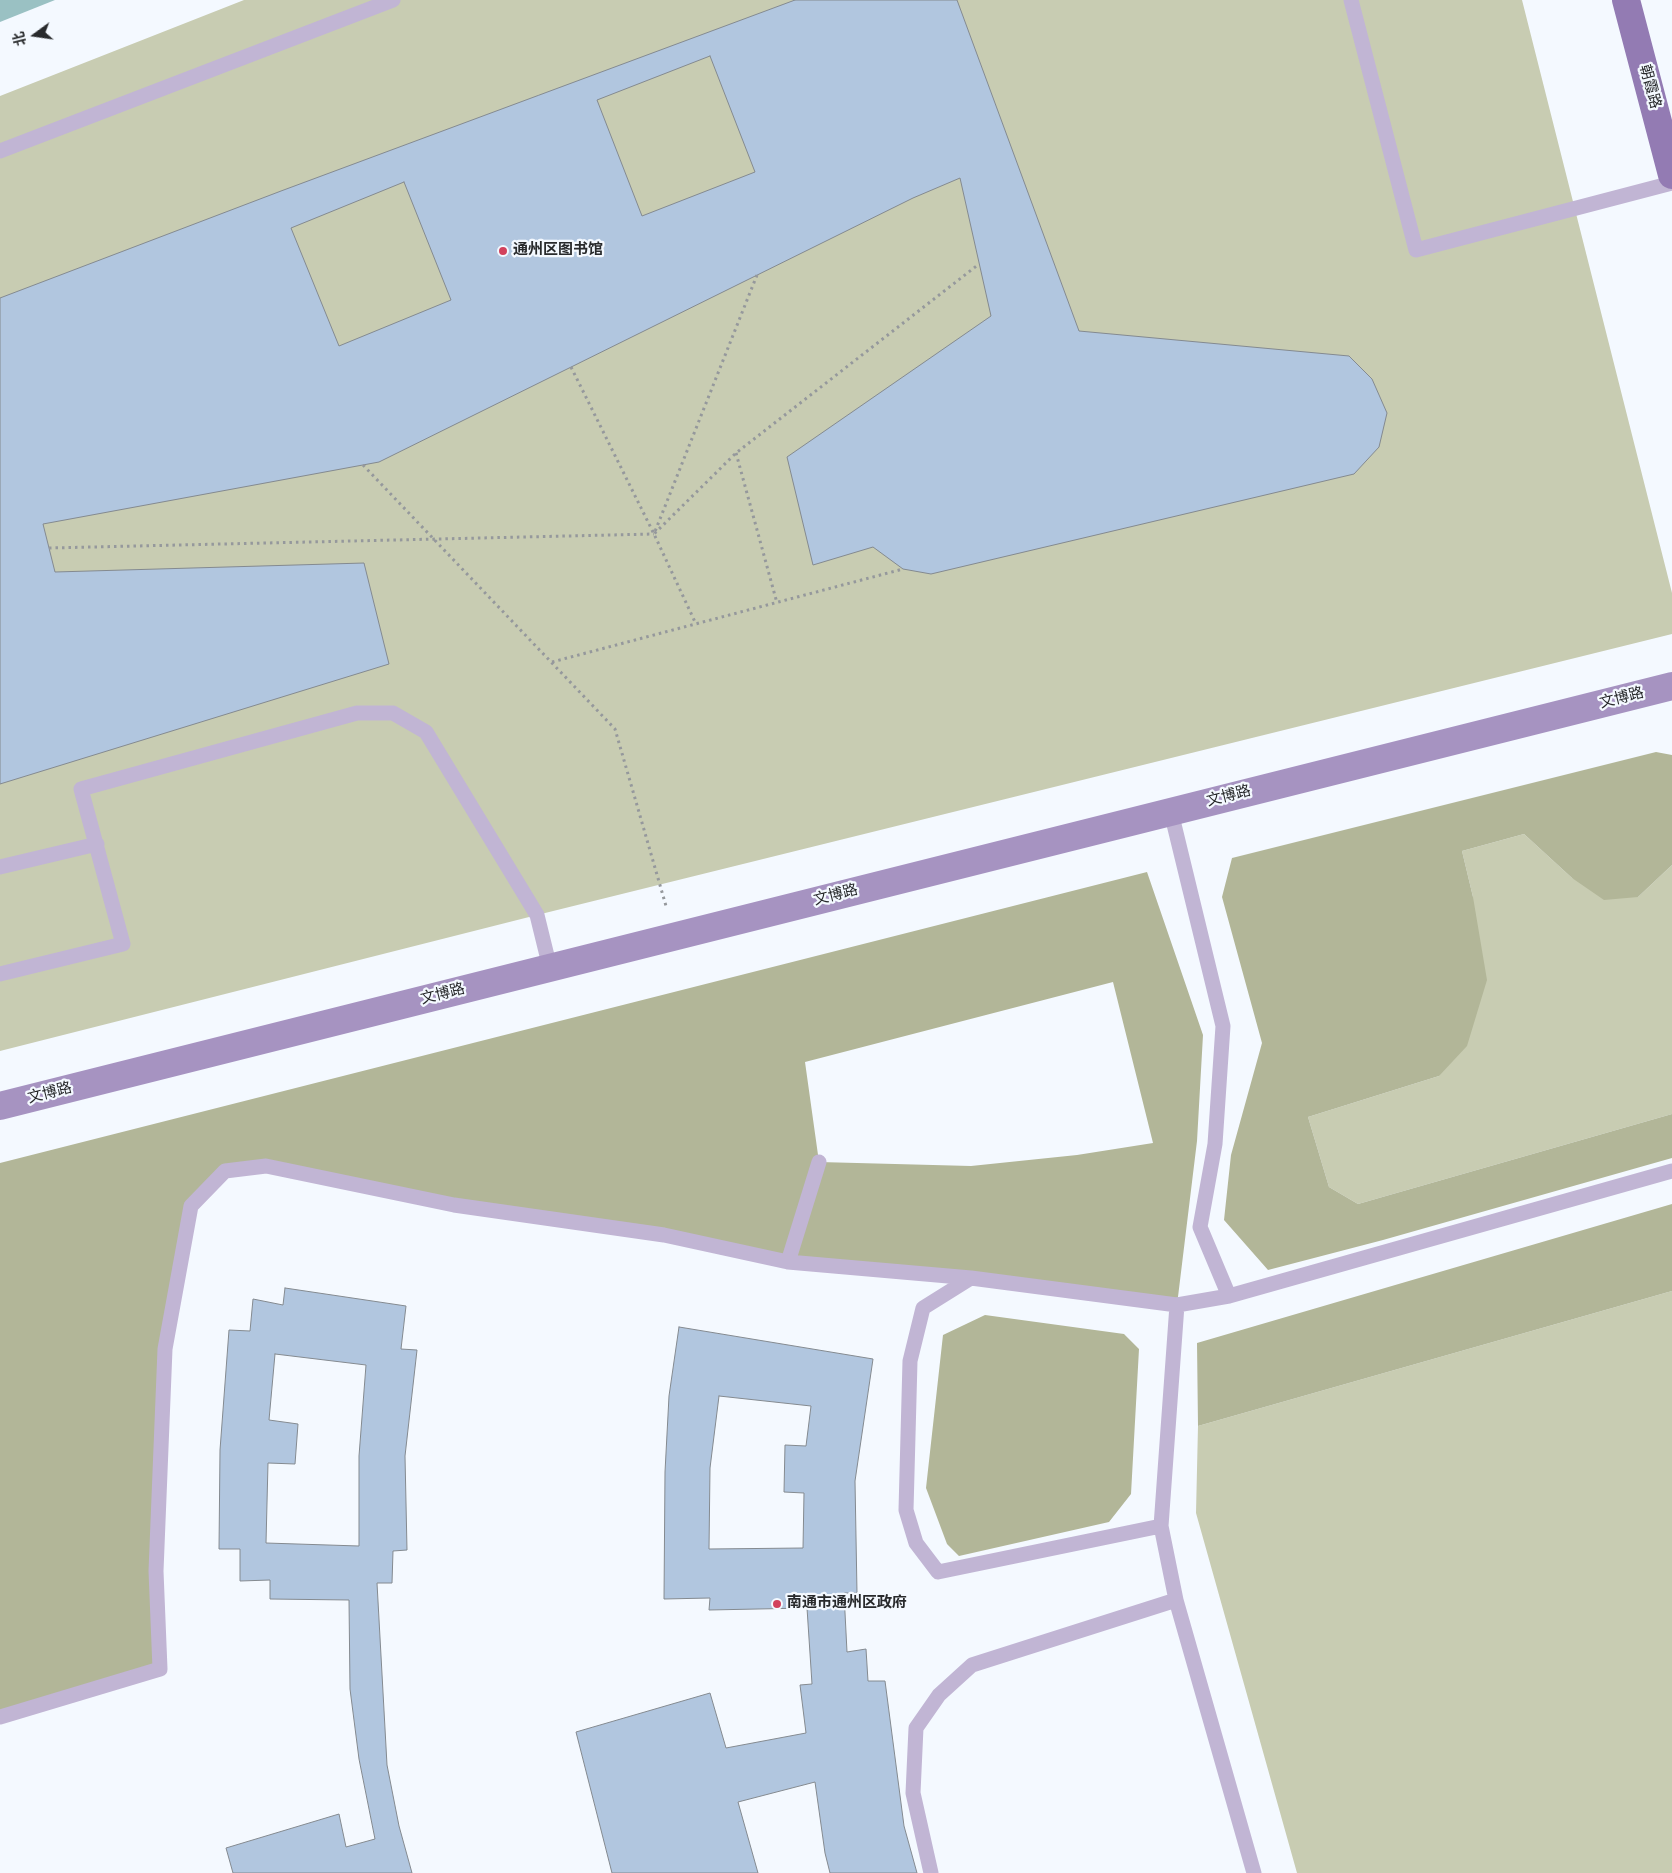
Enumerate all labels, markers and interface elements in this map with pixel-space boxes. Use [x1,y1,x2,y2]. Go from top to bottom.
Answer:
north arrow [10,10,60,60]
text: 北 [9,29,32,48]
street label: 朝霞路 [1634,63,1664,111]
place label: 通州区图书馆 [513,242,603,260]
marker: 通州区图书馆 [497,245,509,257]
street label: 文博路 [1598,685,1646,713]
street label: 文博路 [1205,783,1253,811]
street label: 文博路 [812,882,860,910]
street label: 文博路 [419,981,467,1009]
street label: 文博路 [26,1080,74,1108]
place label: 南通市通州区政府 [787,1595,907,1613]
marker: 南通市通州区政府 [771,1598,783,1610]

